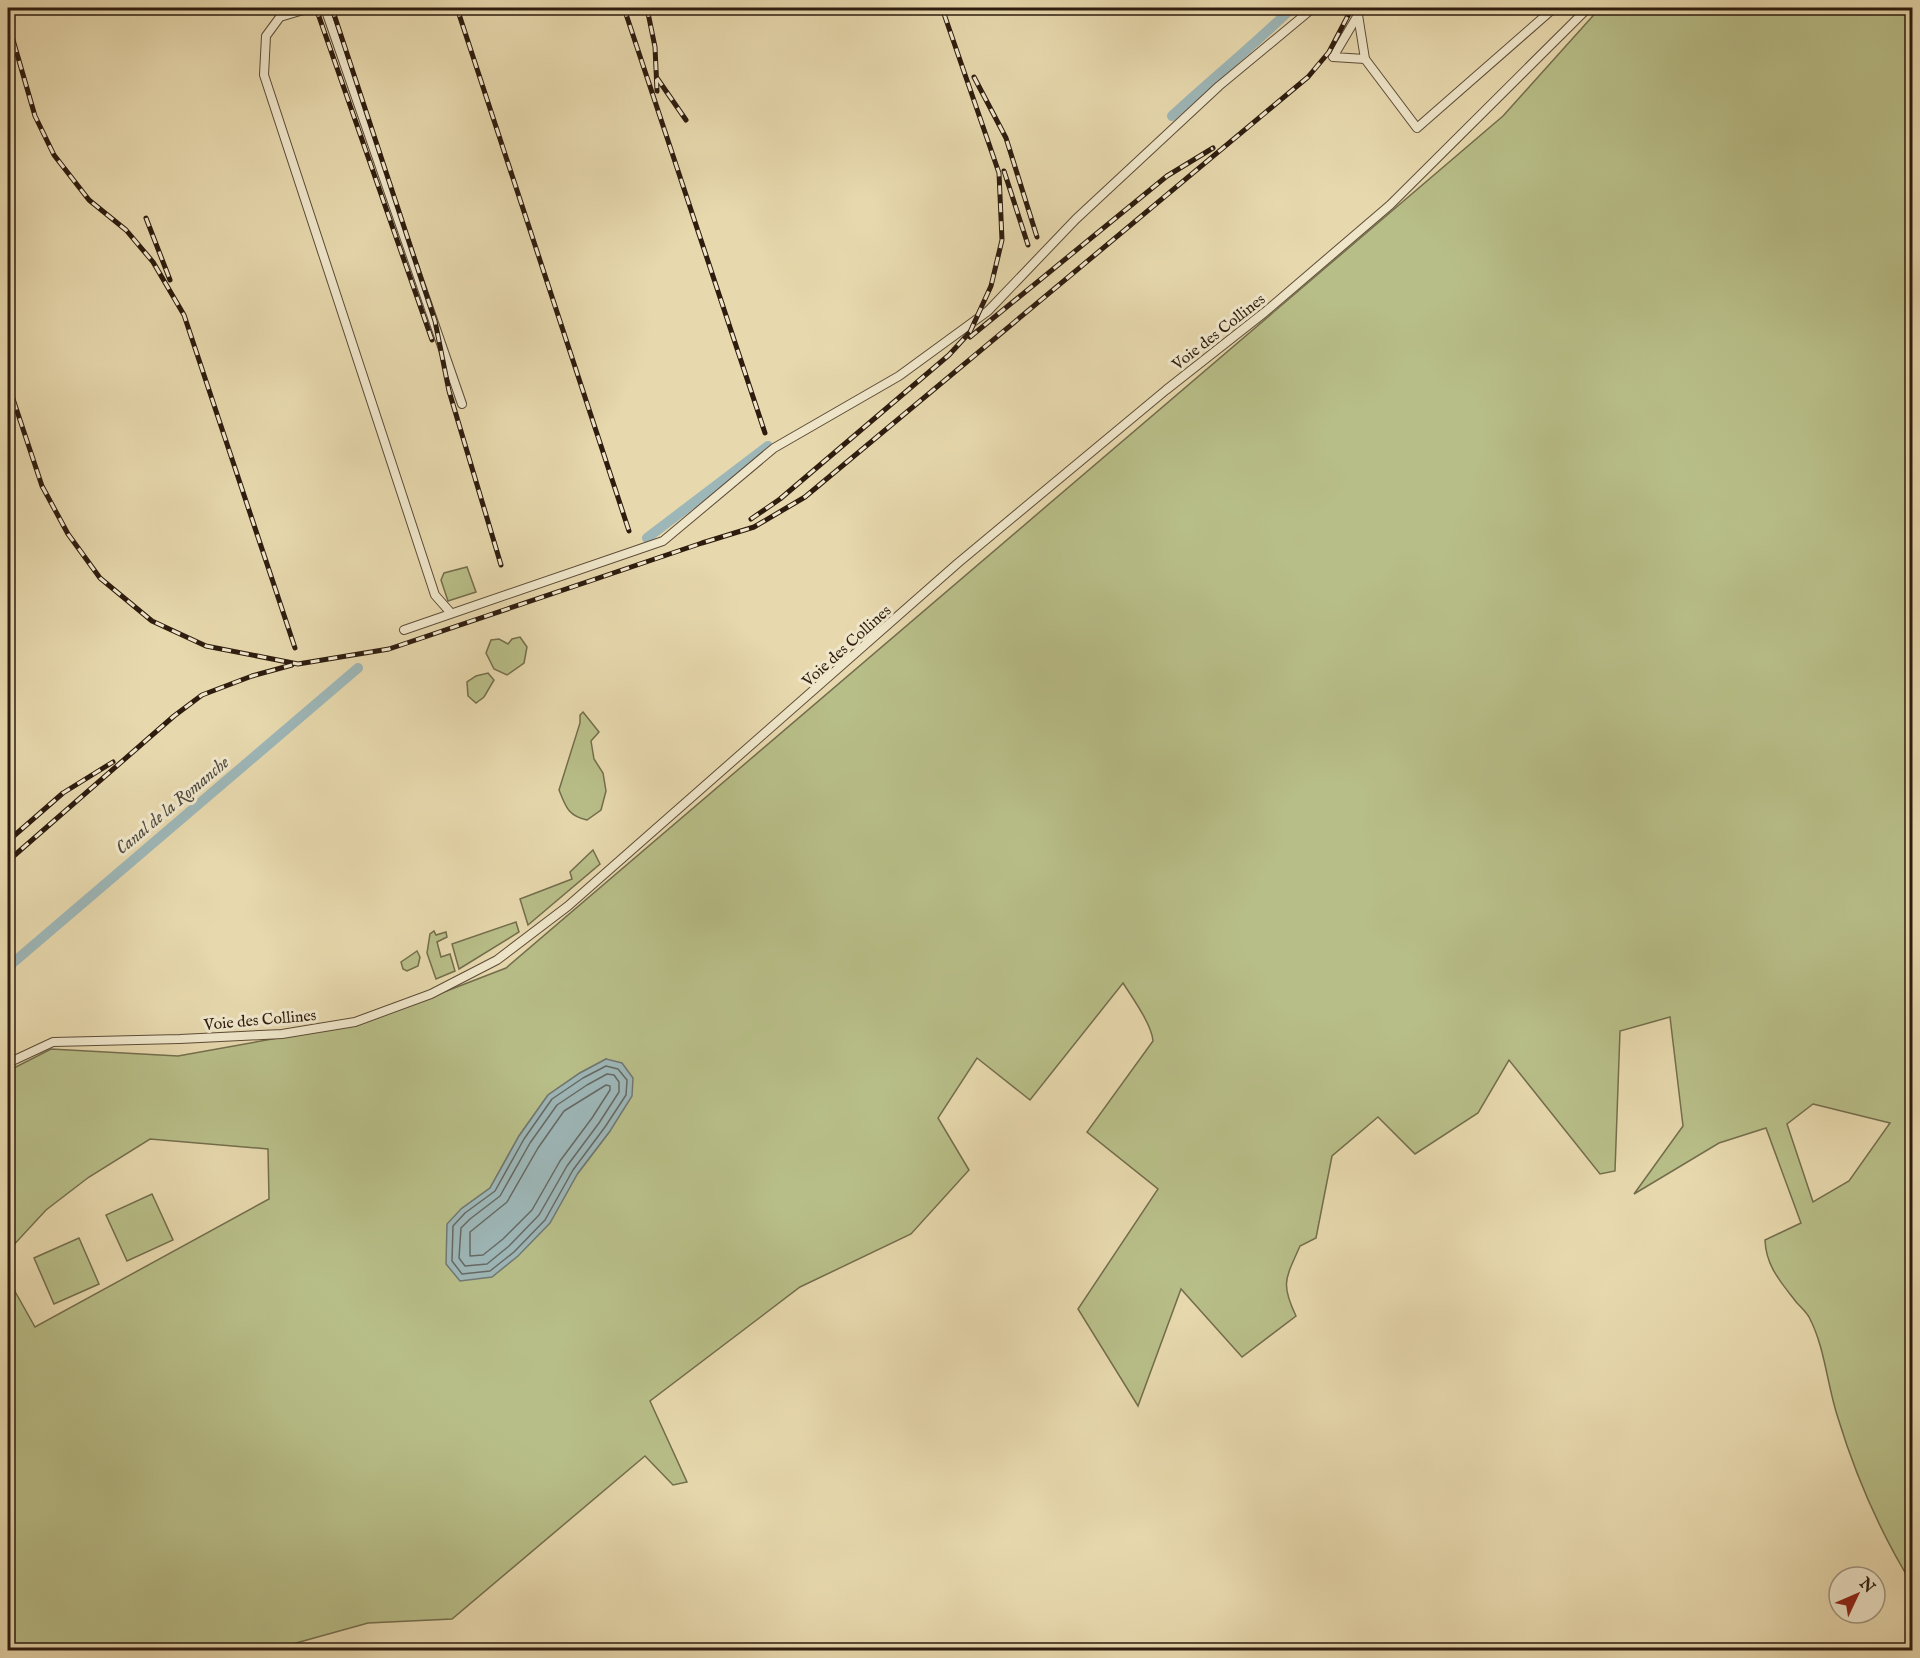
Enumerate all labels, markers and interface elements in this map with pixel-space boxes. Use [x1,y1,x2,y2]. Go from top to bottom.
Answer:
street label: Voie des Collines [1168,290,1270,376]
street label: Voie des Collines [798,601,896,692]
water label: Canal de la Romanche [111,752,235,860]
street label: Voie des Collines [202,1006,318,1036]
north arrow [1827,1565,1887,1625]
text: N [1854,1573,1878,1598]

